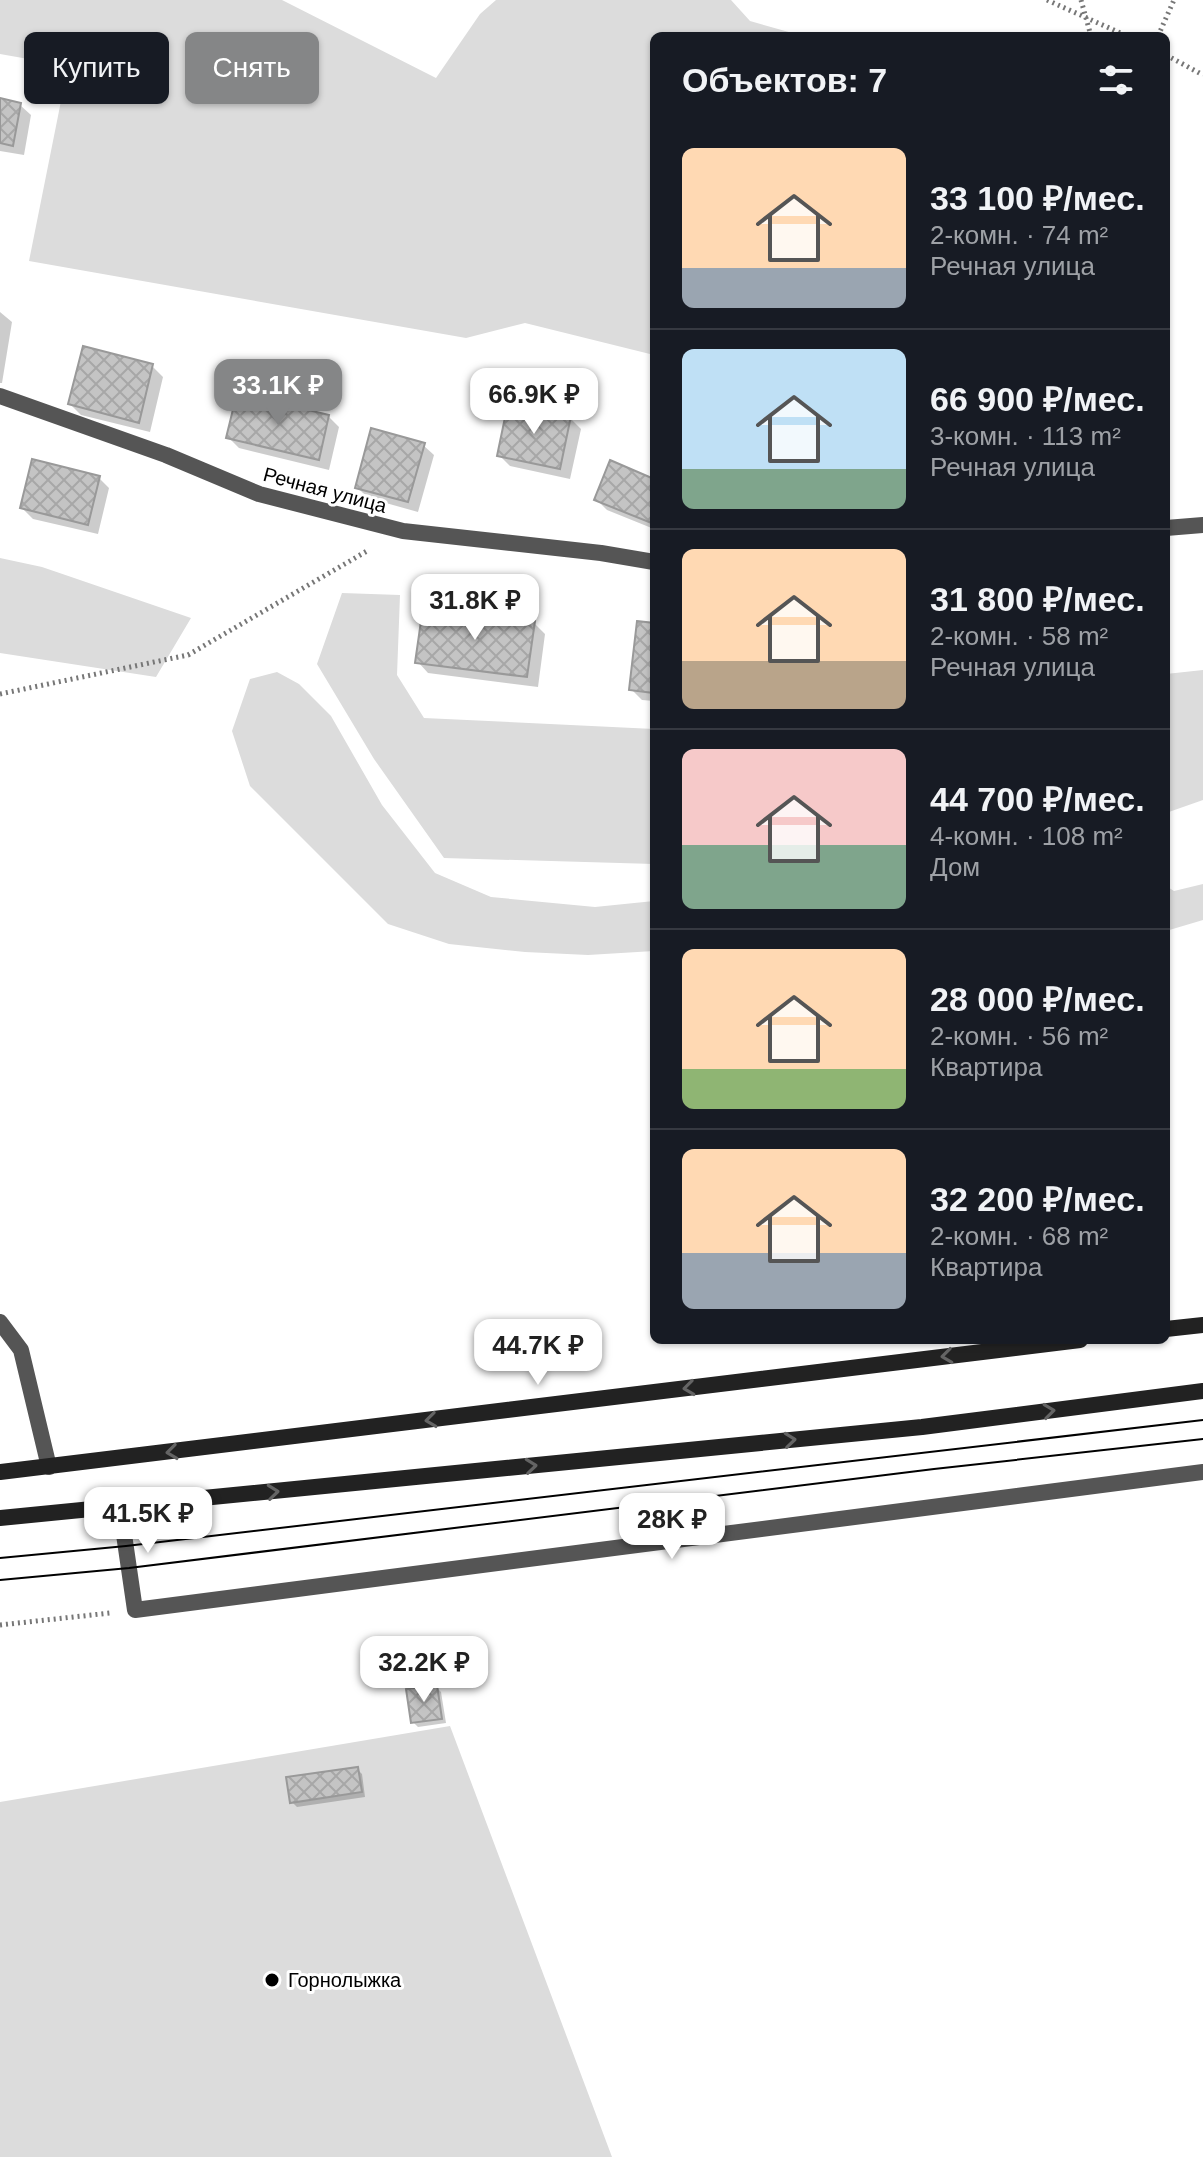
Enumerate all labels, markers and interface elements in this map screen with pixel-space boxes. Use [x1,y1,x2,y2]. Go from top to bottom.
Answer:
chip: Купить [24,32,169,104]
chip: Снять [185,32,319,104]
icon: filters [1094,58,1138,102]
text: Объектов: 7 [682,61,887,99]
text: 33 100 ₽/мес. [930,179,1145,217]
icon: home [746,180,842,276]
text: 2-комн. · 74 m² [930,220,1108,250]
text: Речная улица [930,251,1095,281]
pin: 33.1K ₽ [204,359,352,427]
pin: 66.9K ₽ [460,368,608,436]
text: 33.1K ₽ [232,370,324,400]
text: 66.9K ₽ [488,379,580,409]
text: 66 900 ₽/мес. [930,380,1145,418]
icon: home [746,381,842,477]
text: 3-комн. · 113 m² [930,421,1121,451]
text: Речная улица [930,452,1095,482]
street label: Речная улица [261,463,390,517]
pin: 31.8K ₽ [401,574,549,642]
text: 31 800 ₽/мес. [930,580,1145,618]
icon: home [746,581,842,677]
text: 31.8K ₽ [429,585,521,615]
text: 2-комн. · 58 m² [930,621,1108,651]
text: Речная улица [930,652,1095,682]
text: 44 700 ₽/мес. [930,780,1145,818]
icon: home [746,781,842,877]
text: 4-комн. · 108 m² [930,821,1123,851]
text: Дом [930,852,980,882]
text: 28 000 ₽/мес. [930,980,1145,1018]
icon: home [746,981,842,1077]
text: 2-комн. · 56 m² [930,1021,1108,1051]
text: Квартира [930,1052,1042,1082]
text: 32 200 ₽/мес. [930,1180,1145,1218]
icon: home [746,1181,842,1277]
text: 2-комн. · 68 m² [930,1221,1108,1251]
text: Квартира [930,1252,1042,1282]
pin: 44.7K ₽ [464,1319,612,1387]
text: 44.7K ₽ [492,1330,584,1360]
one-way arrow [940,1348,953,1365]
one-way arrow [682,1380,695,1397]
one-way arrow [1042,1403,1055,1420]
one-way arrow [424,1411,437,1428]
one-way arrow [784,1432,797,1449]
one-way arrow [166,1443,179,1460]
one-way arrow [525,1457,538,1474]
one-way arrow [267,1483,280,1500]
pin: 41.5K ₽ [74,1487,222,1555]
pin: 28K ₽ [616,1493,728,1561]
text: 41.5K ₽ [102,1498,194,1528]
text: 28K ₽ [637,1504,707,1534]
pin: 32.2K ₽ [350,1636,498,1704]
text: 32.2K ₽ [378,1647,470,1677]
place label: Горнолыжка [288,1969,402,1991]
marker: Горнолыжка [263,1971,281,1989]

